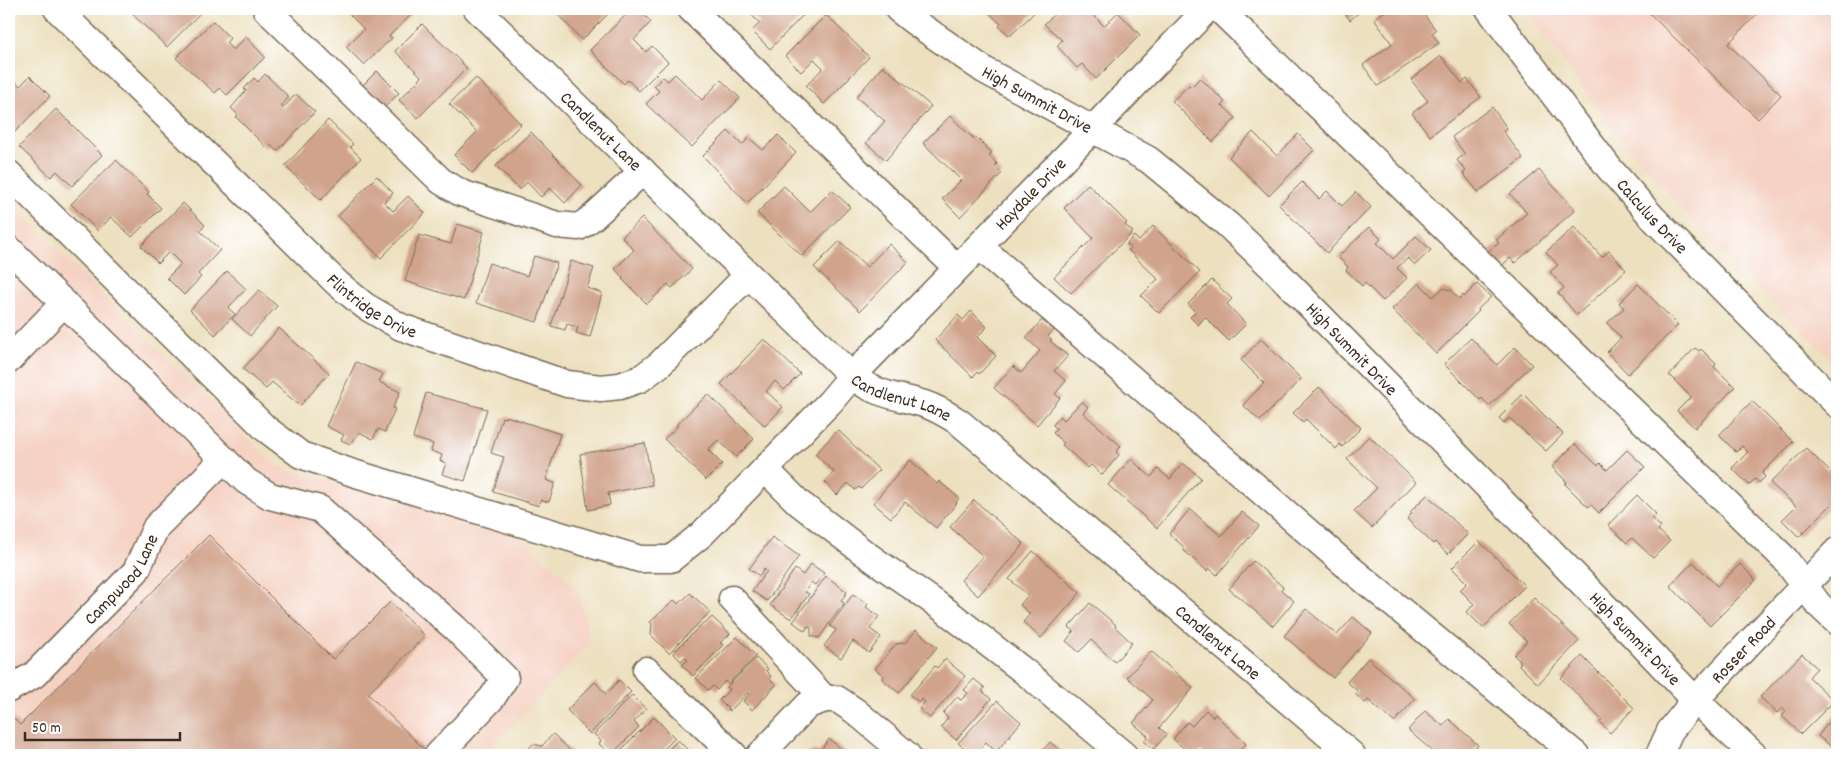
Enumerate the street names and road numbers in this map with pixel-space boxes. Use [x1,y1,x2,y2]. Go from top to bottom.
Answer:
street label: High Summit Drive [976,61,1096,141]
street label: Candlenut Lane [553,87,646,178]
street label: Haydale Drive [990,153,1073,237]
street label: Calculus Drive [1609,174,1692,261]
street label: Flintridge Drive [320,269,420,346]
street label: High Summit Drive [1299,298,1402,403]
street label: Candlenut Lane [845,369,955,429]
street label: Campwood Lane [80,531,166,632]
street label: High Summit Drive [1582,587,1685,692]
street label: Candlenut Lane [1168,600,1265,687]
street label: Rosser Road [1707,612,1783,690]

